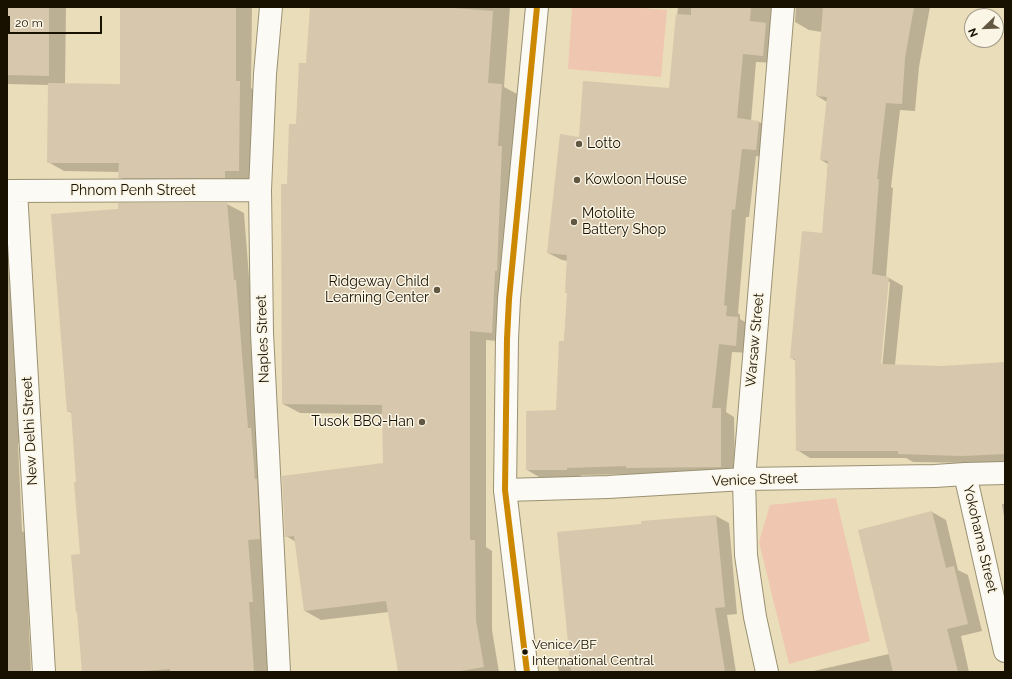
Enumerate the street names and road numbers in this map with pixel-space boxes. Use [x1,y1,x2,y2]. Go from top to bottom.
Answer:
street label: Phnom Penh Street [70,183,196,199]
street label: Warsaw Street [743,292,767,388]
street label: Naples Street [253,295,273,383]
street label: New Delhi Street [19,376,41,486]
street label: Venice Street [712,470,798,490]
street label: Yokohama Street [959,483,1001,595]

